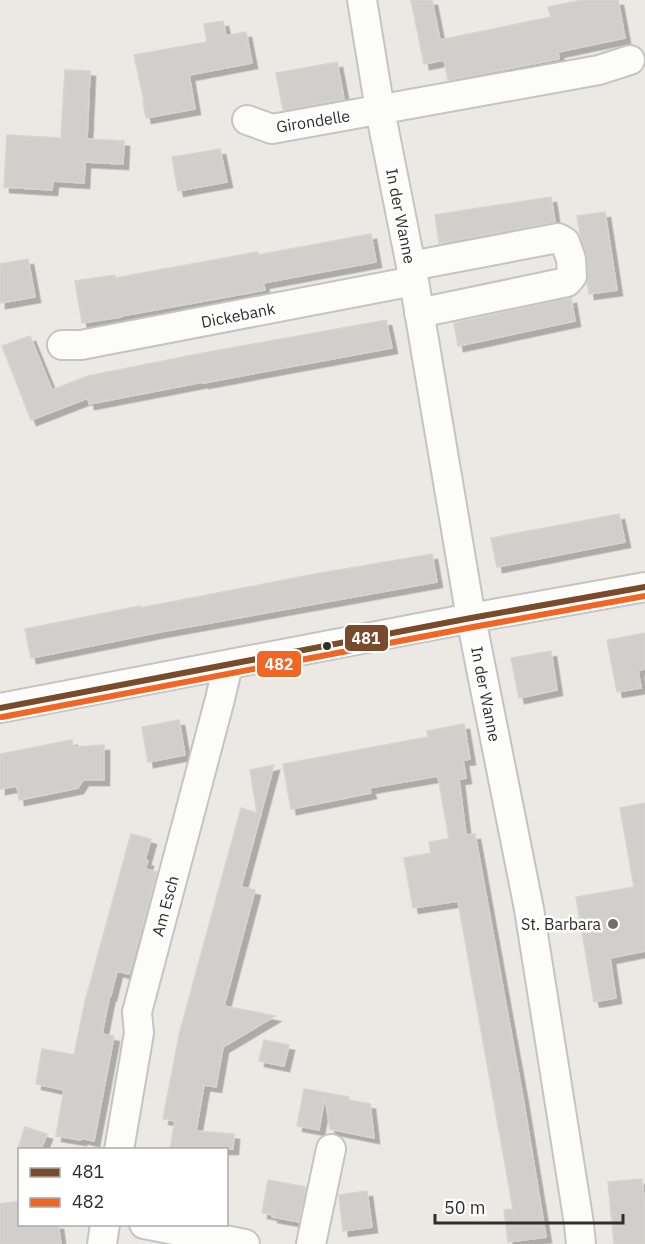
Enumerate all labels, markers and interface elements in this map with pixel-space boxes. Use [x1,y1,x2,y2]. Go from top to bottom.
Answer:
street label: Girondelle [275,105,352,137]
street label: In der Wanne [382,167,420,266]
street label: Dickebank [199,298,277,332]
line badge: 481 [344,624,389,652]
text: 481 [352,628,381,648]
unlabelled marker [321,640,333,652]
street label: In der Wanne [467,645,505,744]
line badge: 482 [256,650,302,678]
text: 482 [265,654,293,674]
street label: Am Esch [147,873,183,939]
place label: St. Barbara [521,914,601,934]
marker: St. Barbara [606,917,620,931]
legend [18,1148,228,1226]
text: 481 [72,1160,104,1183]
scale bar [435,1187,622,1225]
text: 482 [72,1190,104,1213]
text: 50 m [444,1196,486,1219]

